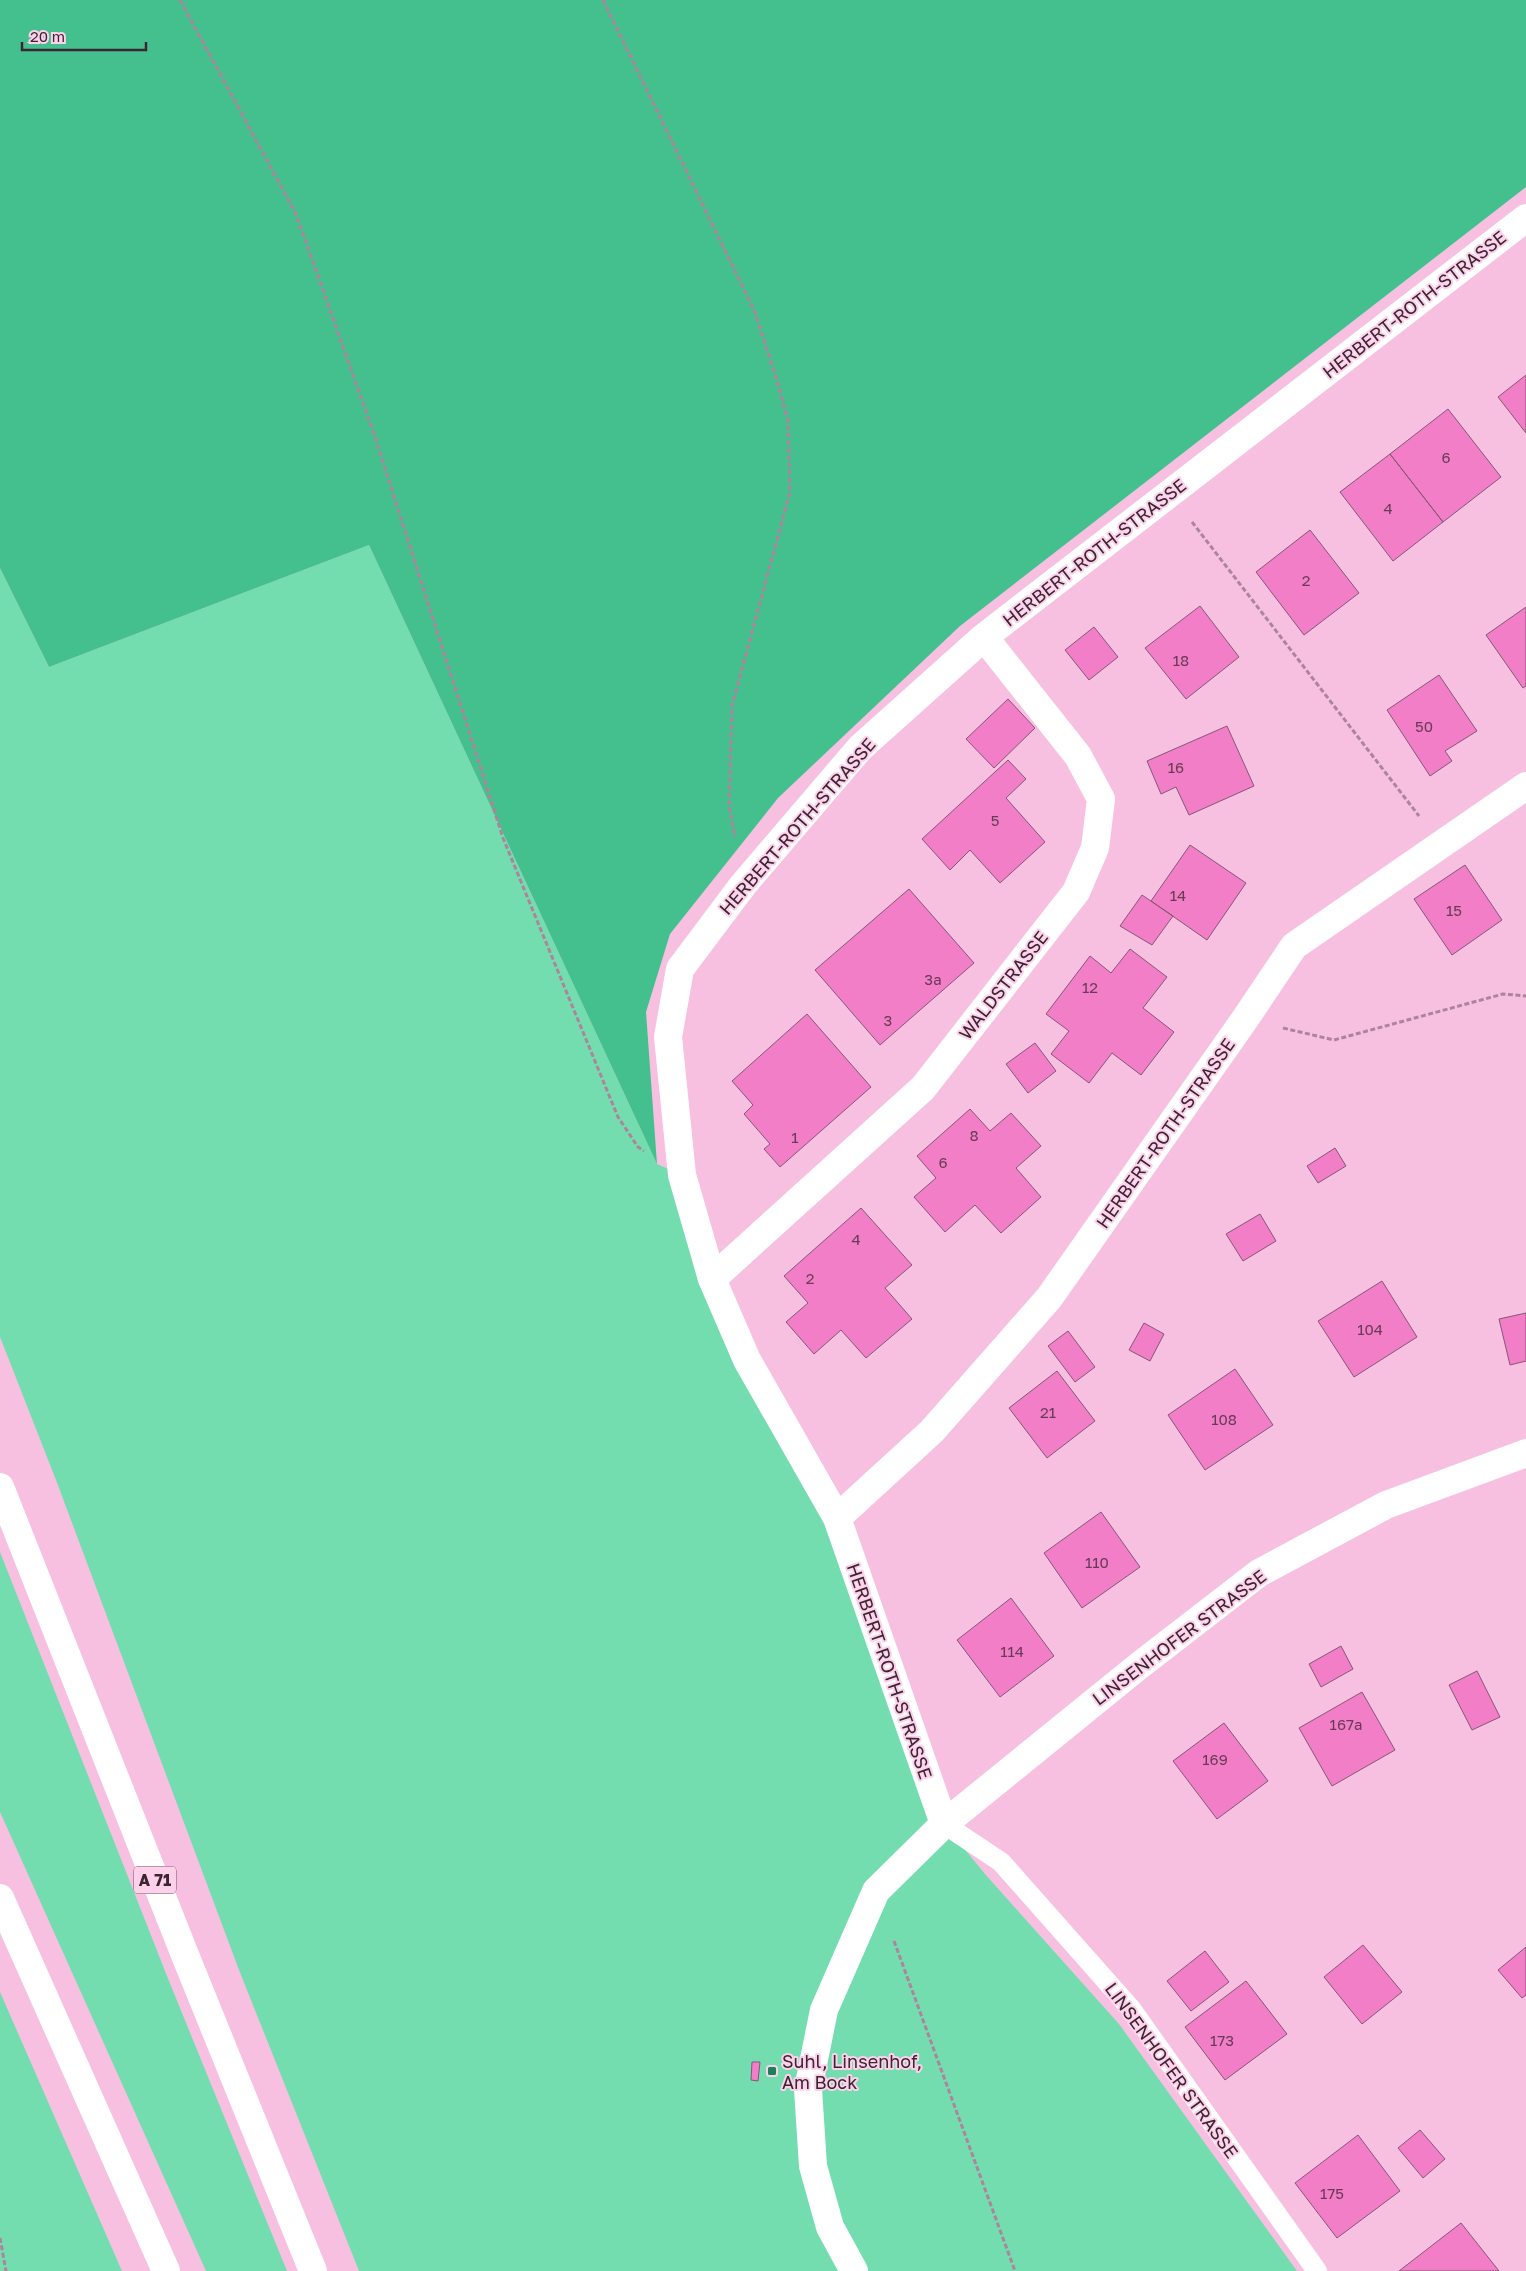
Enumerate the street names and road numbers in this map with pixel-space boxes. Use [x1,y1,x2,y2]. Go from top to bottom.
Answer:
street label: HERBERT-ROTH-STRASSE [1318,225,1510,383]
street label: HERBERT-ROTH-STRASSE [998,473,1190,631]
street label: HERBERT-ROTH-STRASSE [714,733,880,919]
street label: WALDSTRASSE [954,926,1052,1044]
street label: HERBERT-ROTH-STRASSE [1091,1034,1239,1232]
street label: HERBERT-ROTH-STRASSE [843,1560,937,1782]
street label: LINSENHOFER STRASSE [1088,1564,1270,1710]
road number: A 71 [134,1866,176,1894]
street label: LINSENHOFER STRASSE [1101,1978,1243,2162]

